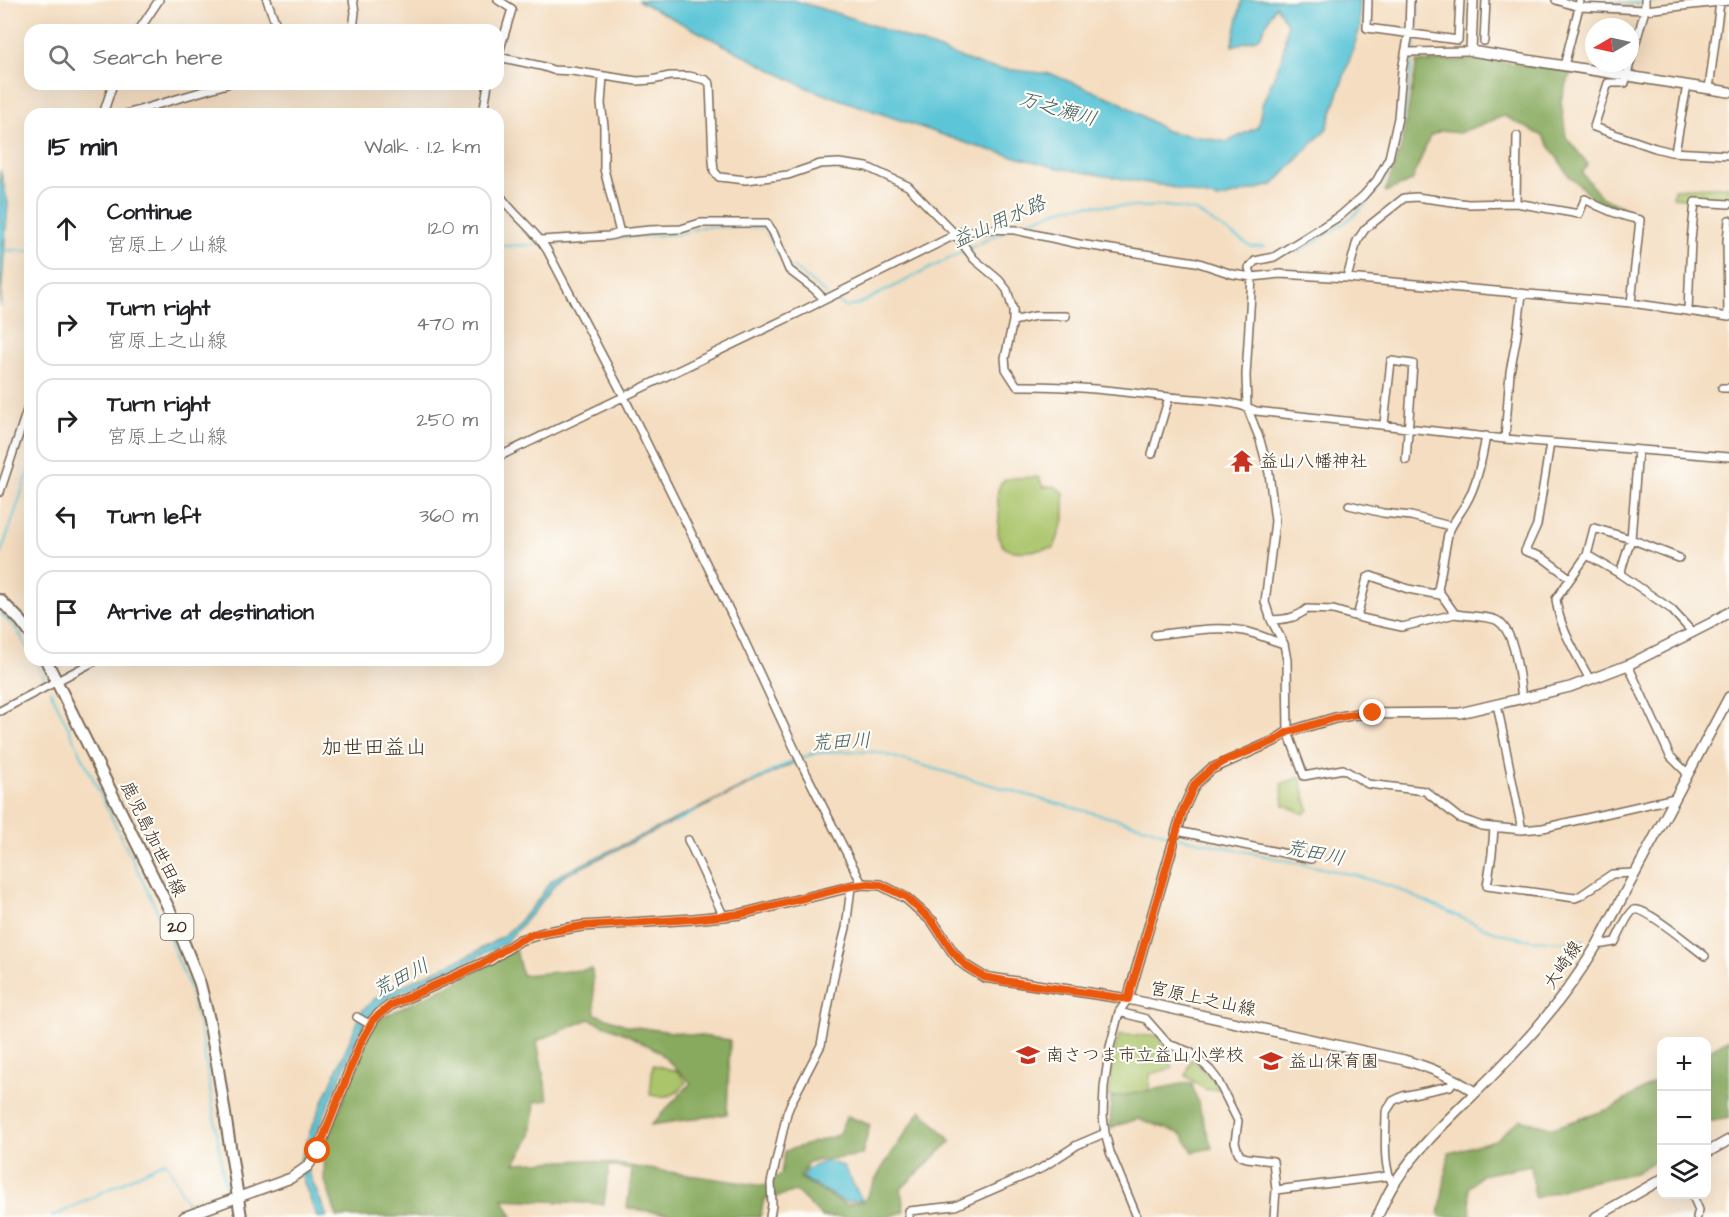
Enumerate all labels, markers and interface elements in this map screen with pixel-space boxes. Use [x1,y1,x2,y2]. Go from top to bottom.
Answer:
north arrow [1585,18,1639,72]
search box [24,24,504,90]
icon: search [45,41,78,74]
text: Search here [93,42,223,73]
water label: 万之瀬川 [1016,85,1100,133]
text: 15 min [48,129,117,165]
text: Walk · 1.2 km [364,133,480,161]
water label: 益山用水路 [948,188,1051,255]
text: Continue [107,197,192,228]
icon: ahead [50,212,83,245]
text: 120 m [428,214,478,242]
text: 宮原上ノ山線 [107,231,227,259]
text: Turn right [107,293,210,324]
icon: right [50,308,83,341]
text: 470 m [416,310,478,338]
text: 宮原上之山線 [107,327,227,355]
text: Turn right [107,389,210,420]
icon: right [50,404,83,437]
text: 250 m [416,406,478,434]
text: 宮原上之山線 [107,423,227,451]
temple icon: 益山八幡神社 [1229,448,1255,474]
place label: 益山八幡神社 [1260,449,1368,474]
icon: left [50,500,83,533]
text: Turn left [107,501,201,532]
text: 360 m [419,502,478,530]
icon: arrive [50,596,83,629]
text: Arrive at destination [107,597,314,628]
route end [1359,699,1385,725]
water label: 荒田川 [810,726,872,758]
district label: 加世田益山 [322,733,427,762]
street label: 鹿児島加世田線 [114,777,192,901]
water label: 荒田川 [1283,833,1347,873]
road number: 20 [160,914,194,940]
street label: 大崎線 [1538,936,1588,994]
water label: 荒田川 [368,952,434,1004]
street label: 宮原上之山線 [1148,976,1258,1022]
map controls [1657,1037,1711,1199]
button: + [1657,1037,1711,1091]
school or university icon: 南さつま市立益山小学校 [1015,1042,1041,1068]
place label: 南さつま市立益山小学校 [1046,1043,1244,1068]
school or university icon: 益山保育園 [1258,1048,1284,1074]
place label: 益山保育園 [1289,1049,1379,1074]
button: − [1657,1091,1711,1145]
route start [304,1137,330,1163]
button: layers [1657,1145,1711,1199]

